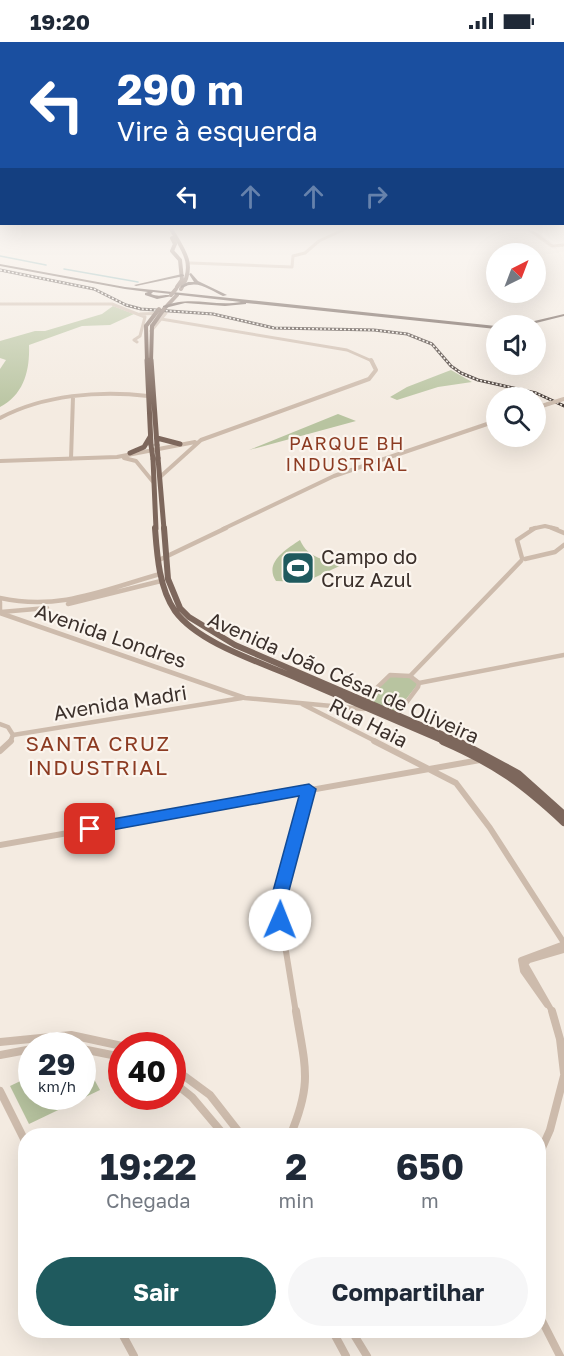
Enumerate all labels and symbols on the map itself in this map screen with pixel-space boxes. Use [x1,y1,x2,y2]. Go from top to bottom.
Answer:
north arrow [486,243,546,303]
district label: PARQUE BH INDUSTRIAL [286,432,408,475]
place label: Campo do Cruz Azul [321,544,417,591]
sports icon: Campo do Cruz Azul [280,550,316,586]
street label: Avenida Londres [32,598,190,672]
street label: Avenida João César de Oliveira [205,606,483,748]
street label: Avenida Madri [52,680,188,724]
street label: Rua Haia [326,692,412,752]
district label: SANTA CRUZ INDUSTRIAL [25,730,171,780]
pin [64,803,115,854]
position arrow [248,888,312,952]
speed limit sign: 40 [108,1032,186,1110]

